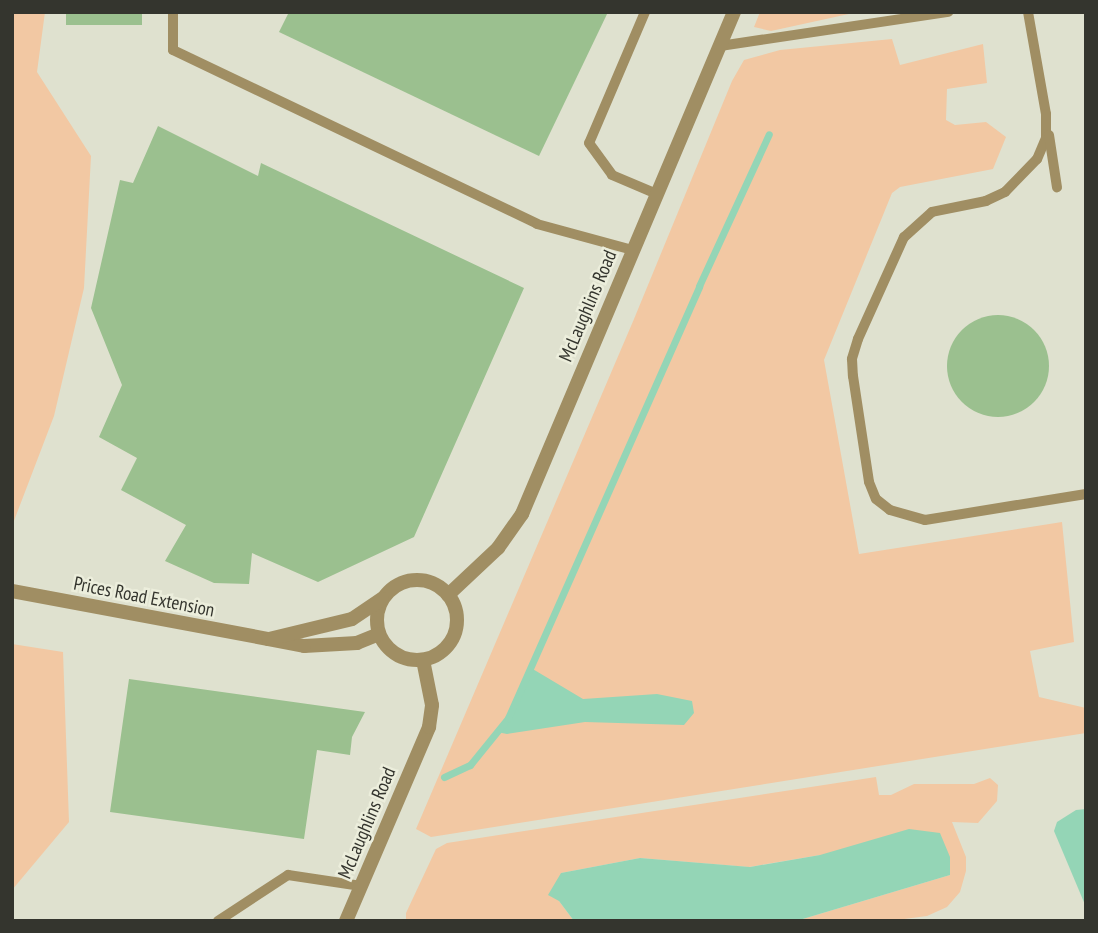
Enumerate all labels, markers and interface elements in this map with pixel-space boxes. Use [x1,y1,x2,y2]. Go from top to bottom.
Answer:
street label: McLaughlins Road [554,247,622,365]
street label: Prices Road Extension [72,572,216,622]
street label: McLaughlins Road [333,764,401,882]

